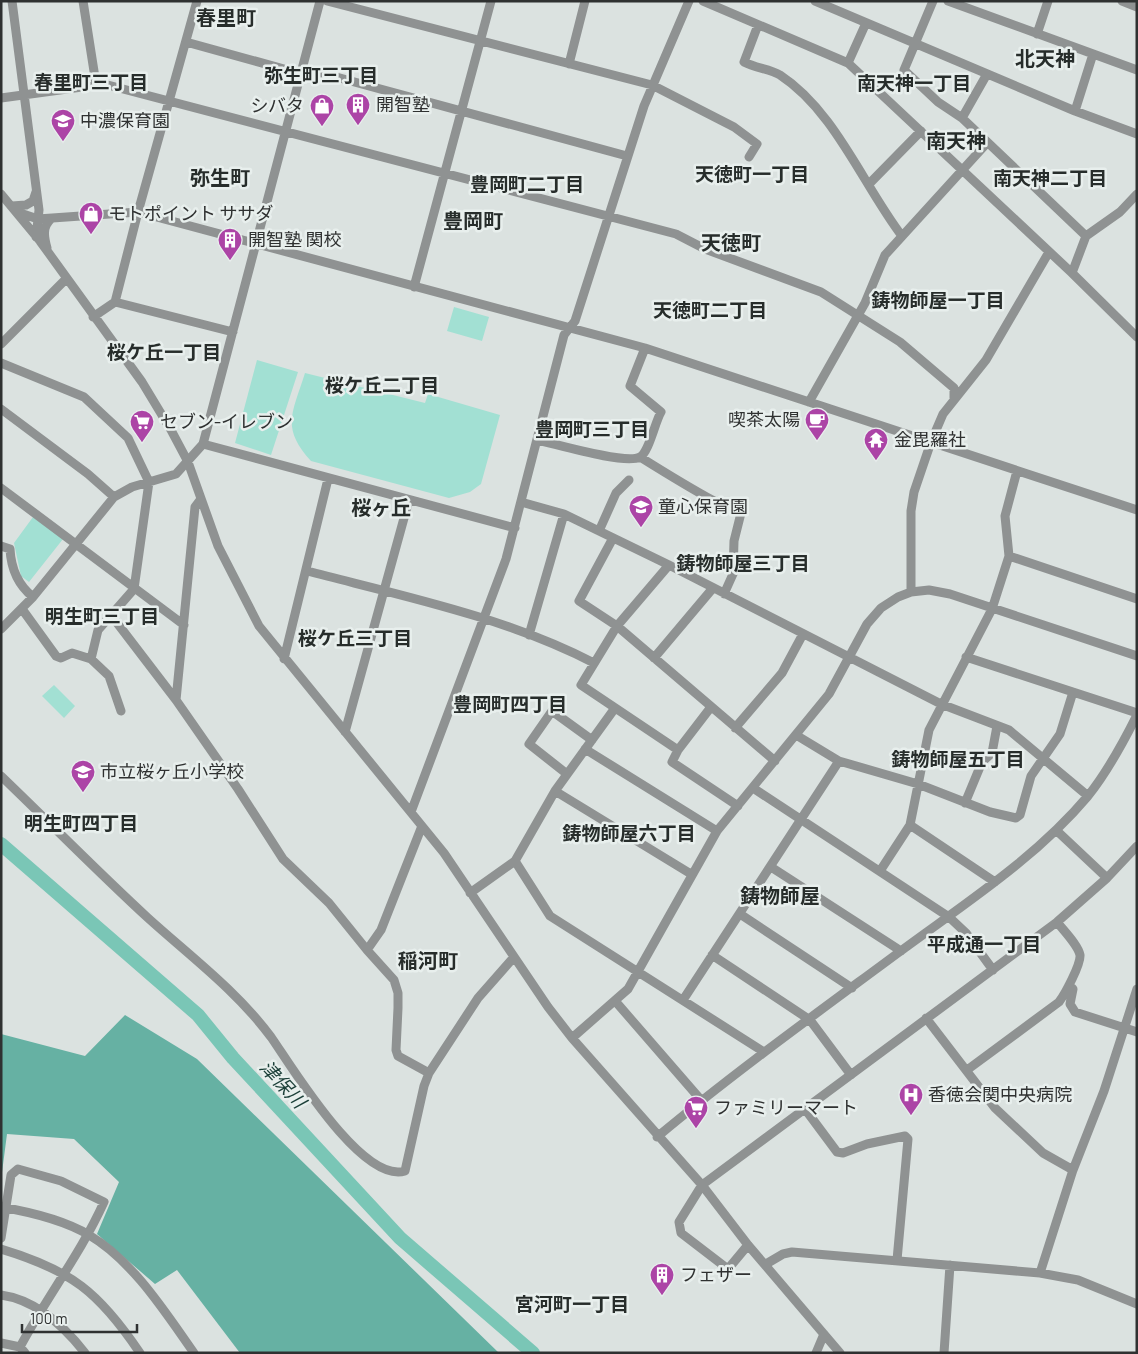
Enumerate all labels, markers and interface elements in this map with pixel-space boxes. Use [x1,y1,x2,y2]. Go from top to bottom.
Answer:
district label: 春里町 [196,5,256,29]
district label: 北天神 [1015,46,1075,70]
district label: 弥生町三丁目 [264,63,378,86]
district label: 春里町三丁目 [34,70,148,93]
district label: 南天神一丁目 [857,71,971,94]
building icon: 開智塾 [345,92,371,126]
shop icon: シバタ [309,93,335,127]
place label: 開智塾 [376,93,430,115]
place label: シバタ [251,94,304,116]
school or university icon: 中濃保育園 [50,108,76,142]
place label: 中濃保育園 [80,109,170,131]
district label: 南天神 [926,128,986,152]
district label: 天徳町一丁目 [695,162,809,185]
district label: 弥生町 [190,165,250,189]
district label: 南天神二丁目 [993,166,1107,189]
district label: 豊岡町二丁目 [470,172,584,195]
shop icon: モトポイント ササダ [78,201,104,235]
place label: モトポイント ササダ [108,202,274,224]
district label: 豊岡町 [443,208,503,232]
building icon: 開智塾 関校 [217,227,243,261]
place label: 開智塾 関校 [248,228,342,250]
district label: 天徳町 [701,230,761,254]
district label: 鋳物師屋一丁目 [870,288,1005,311]
district label: 天徳町二丁目 [653,298,767,321]
district label: 桜ケ丘一丁目 [107,340,221,363]
district label: 桜ケ丘二丁目 [325,373,439,396]
cafe icon: 喫茶太陽 [804,407,830,441]
place label: 喫茶太陽 [728,408,800,430]
supermarket icon: セブン-イレブン [129,409,155,443]
place label: セブン-イレブン [160,410,293,432]
district label: 豊岡町三丁目 [535,417,649,440]
temple icon: 金毘羅社 [863,427,889,461]
place label: 金毘羅社 [894,428,966,450]
school or university icon: 童心保育園 [628,494,654,528]
district label: 桜ヶ丘 [351,495,411,519]
place label: 童心保育園 [658,495,748,517]
district label: 鋳物師屋三丁目 [675,551,810,574]
district label: 明生町三丁目 [45,604,159,627]
district label: 桜ケ丘三丁目 [298,626,412,649]
district label: 豊岡町四丁目 [453,692,567,715]
district label: 鋳物師屋五丁目 [890,747,1025,770]
school or university icon: 市立桜ヶ丘小学校 [70,759,96,793]
place label: 市立桜ヶ丘小学校 [100,760,244,782]
district label: 明生町四丁目 [24,811,138,834]
district label: 鋳物師屋六丁目 [561,821,696,844]
district label: 鋳物師屋 [740,883,820,907]
district label: 平成通一丁目 [927,932,1041,955]
district label: 稲河町 [398,948,458,972]
water label: 津保川 [256,1055,313,1114]
hospital icon: 香徳会関中央病院 [898,1082,924,1116]
place label: 香徳会関中央病院 [928,1083,1072,1105]
supermarket icon: ファミリーマート [683,1095,709,1129]
place label: ファミリーマート [714,1096,858,1118]
building icon: フェザー [649,1262,675,1296]
place label: フェザー [680,1263,752,1285]
district label: 宮河町一丁目 [515,1292,629,1315]
scale bar [22,1302,138,1334]
text: 100 m [30,1309,68,1327]

